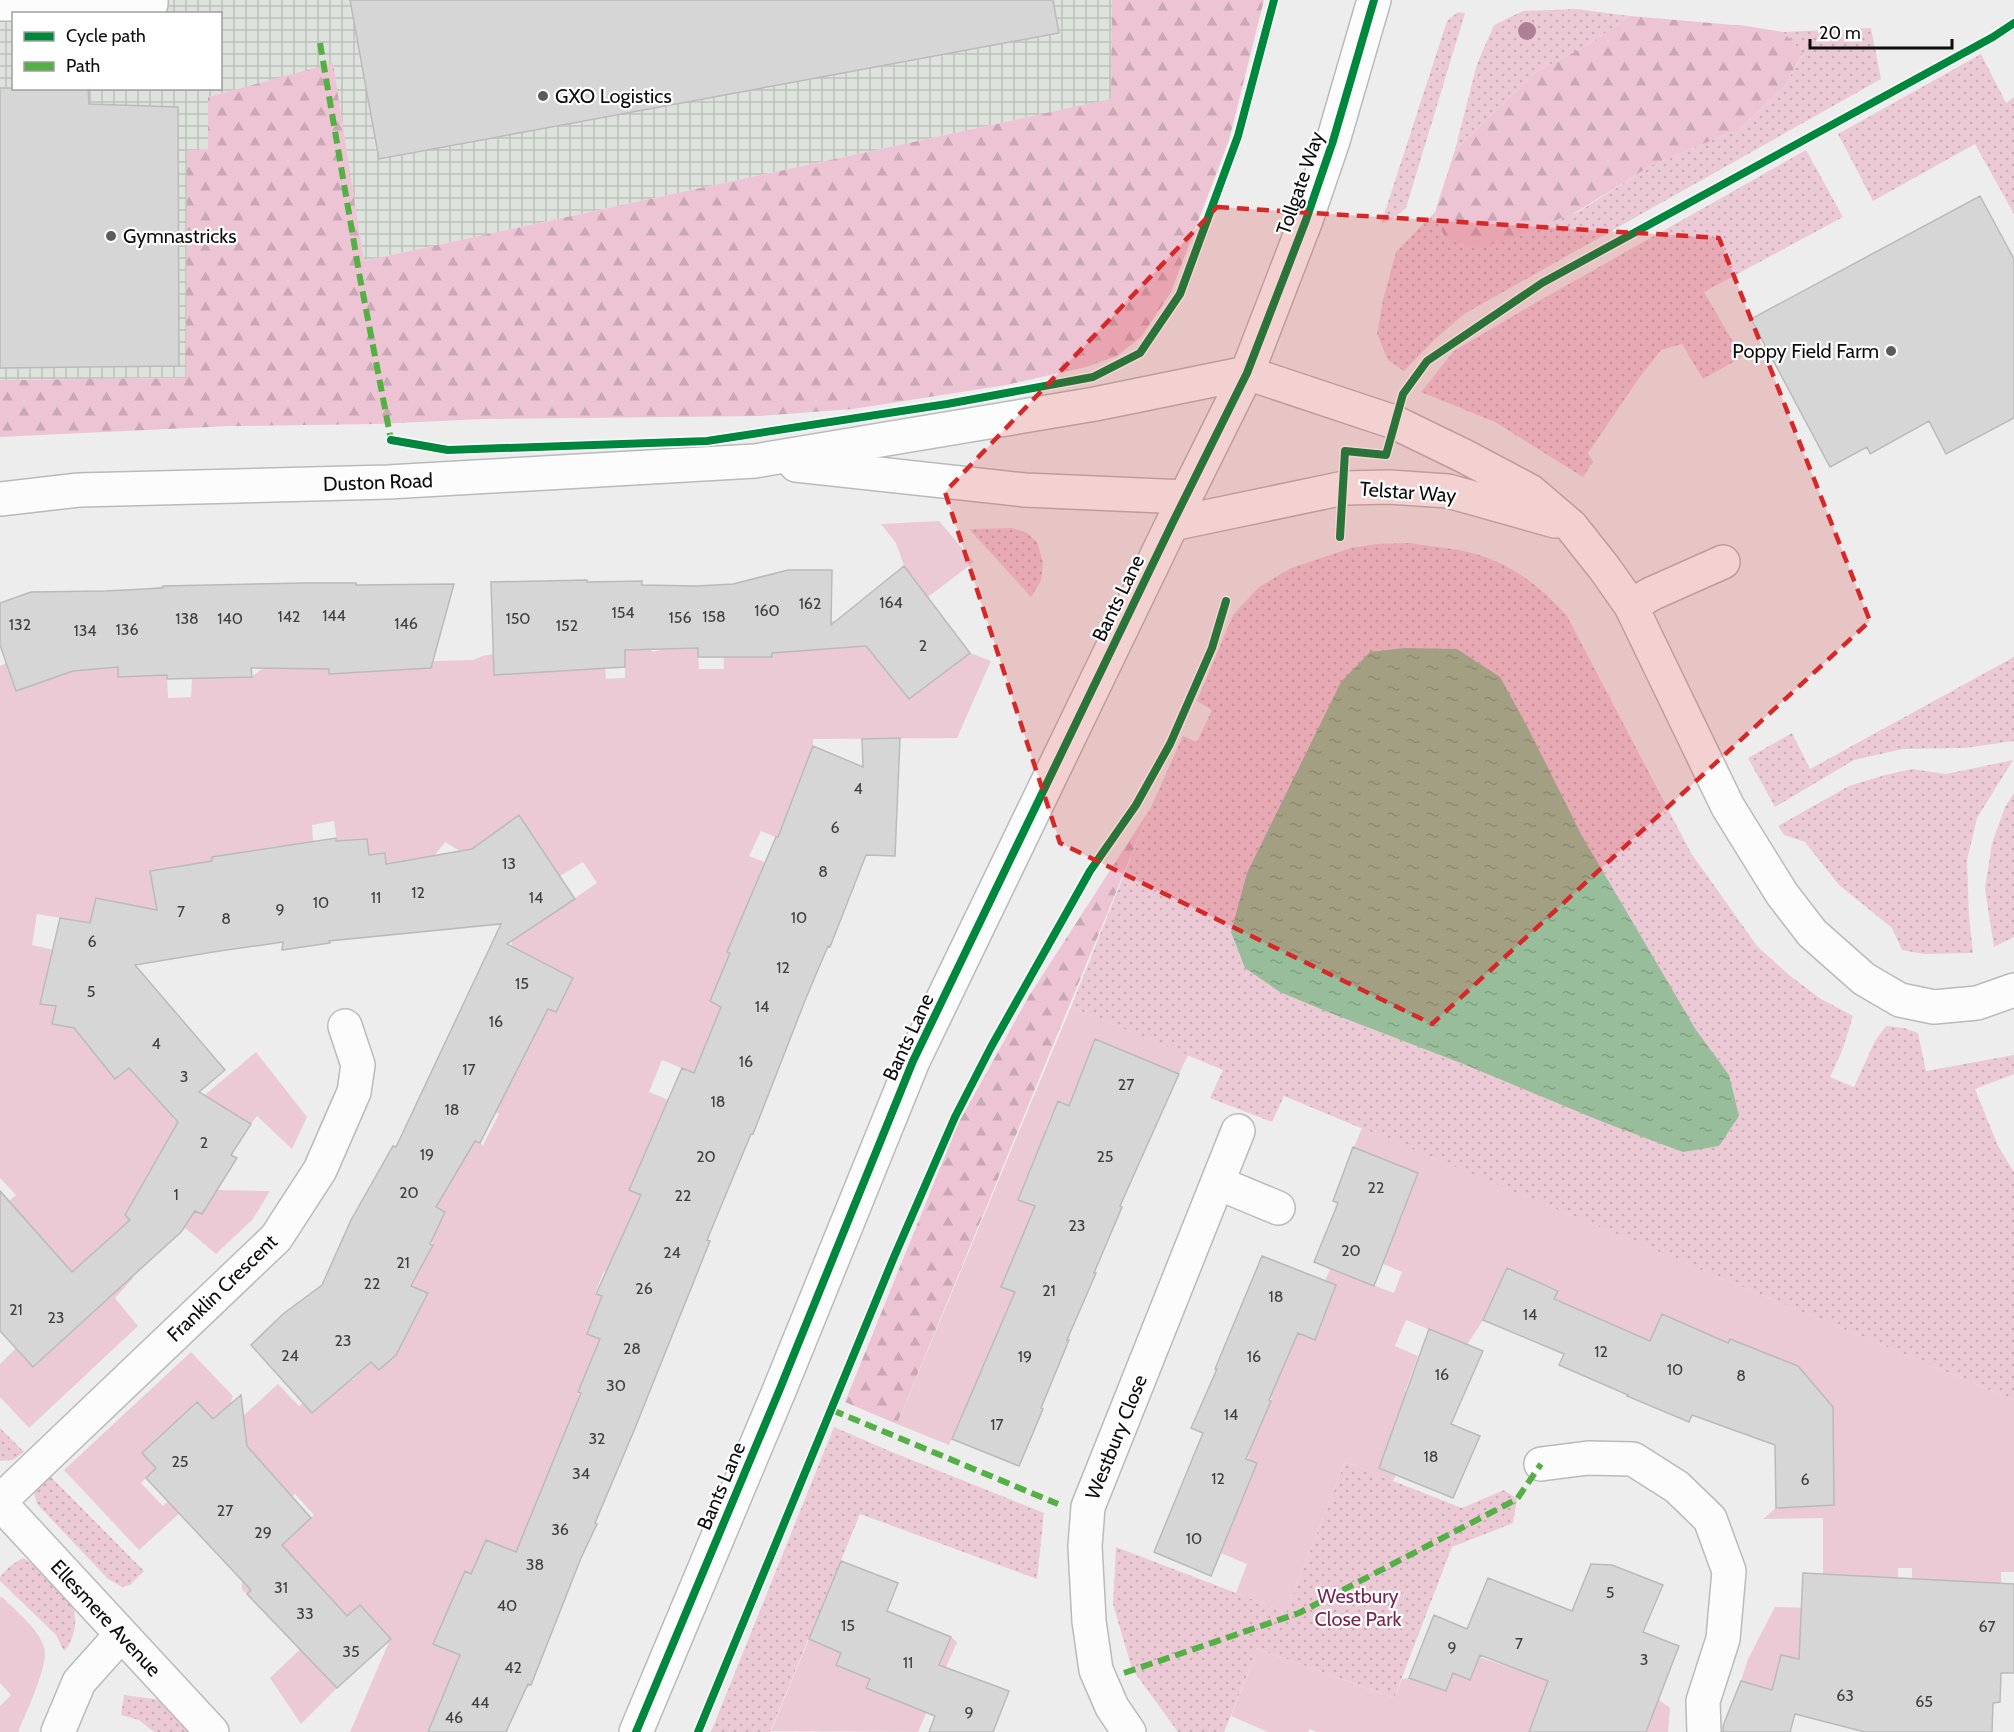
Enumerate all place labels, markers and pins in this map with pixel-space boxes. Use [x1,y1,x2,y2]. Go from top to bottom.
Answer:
place label: GXO Logistics [555,84,672,108]
marker: GXO Logistics [536,89,550,103]
place label: Gymnastricks [123,224,236,248]
marker: Gymnastricks [104,229,118,243]
place label: Poppy Field Farm [1732,339,1879,363]
marker: Poppy Field Farm [1884,344,1898,358]

